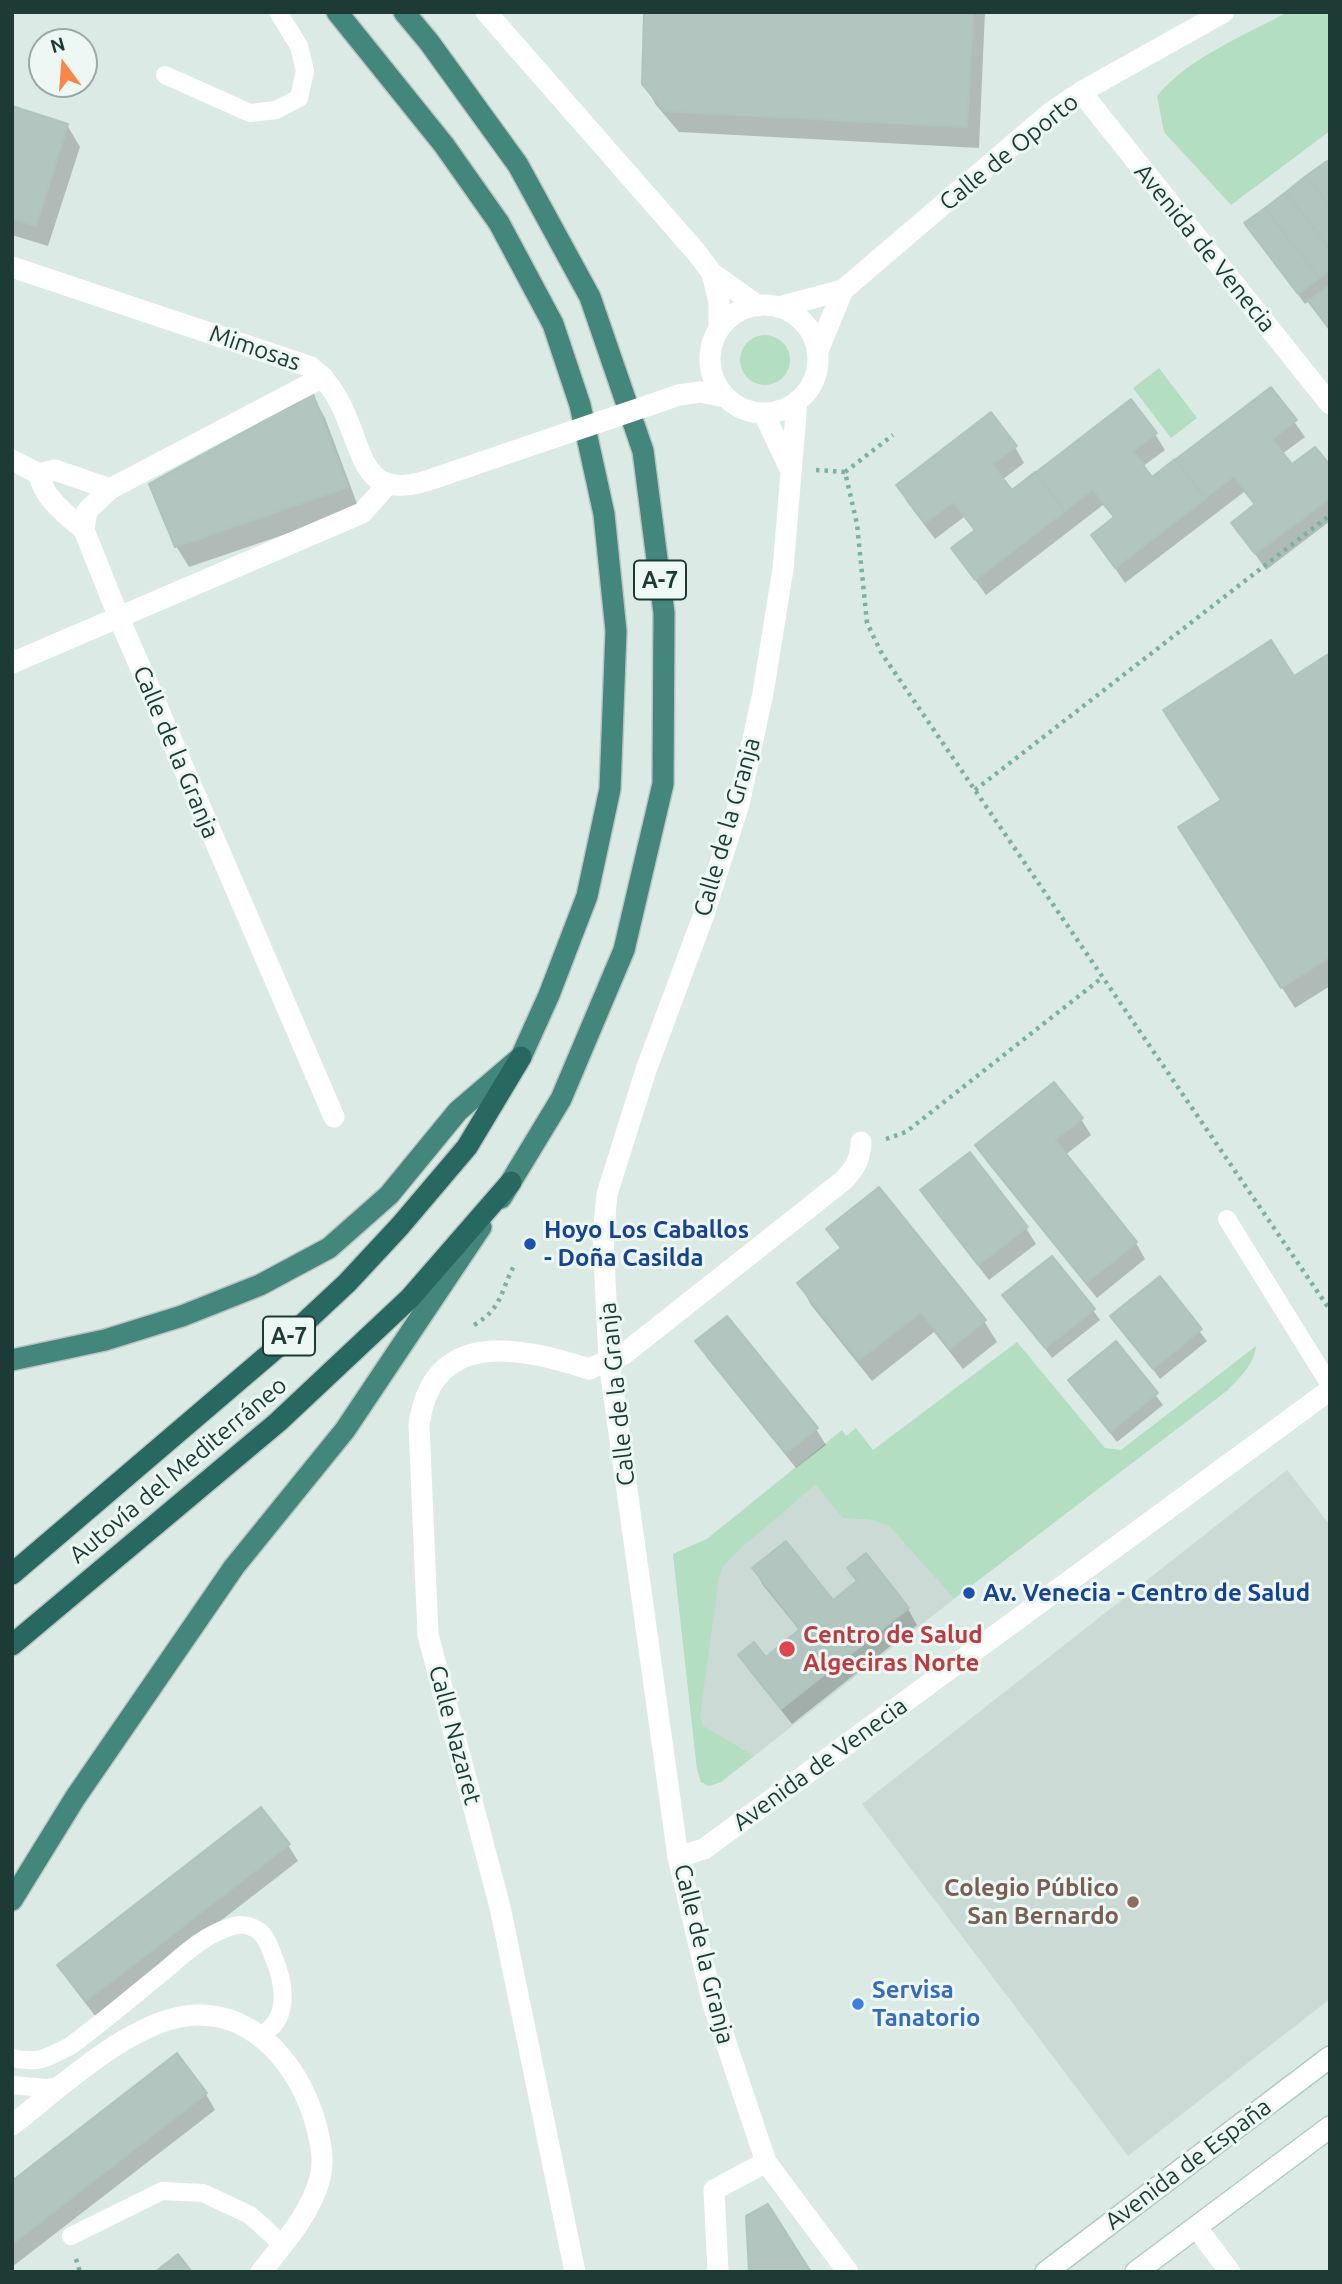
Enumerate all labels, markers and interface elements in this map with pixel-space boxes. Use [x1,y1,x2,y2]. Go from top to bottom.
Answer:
north arrow [28,28,98,98]
text: N [48,32,68,57]
street label: Calle de Oporto [934,87,1084,217]
street label: Avenida de Venecia [1128,158,1282,338]
street label: Mimosas [206,319,304,377]
road number: A-7 [634,560,686,600]
street label: Calle de la Granja [127,661,225,843]
street label: Calle de la Granja [688,734,766,920]
place label: Hoyo Los Caballos - Doña Casilda [544,1216,749,1272]
marker: Hoyo Los Caballos - Doña Casilda [522,1236,538,1252]
street label: Calle de la Granja [593,1301,641,1487]
road number: A-7 [263,1316,315,1356]
street label: Autovía del Mediterráneo [63,1371,293,1569]
place label: Av. Venecia - Centro de Salud [983,1579,1310,1607]
marker: Av. Venecia - Centro de Salud [961,1585,977,1601]
place label: Centro de Salud Algeciras Norte [803,1621,983,1677]
marker: Centro de Salud Algeciras Norte [777,1639,797,1659]
street label: Calle Nazaret [423,1662,487,1808]
street label: Avenida de Venecia [727,1691,913,1837]
street label: Calle de la Granja [668,1861,740,2047]
place label: Colegio Público San Bernardo [944,1874,1119,1930]
marker: Colegio Público San Bernardo [1125,1894,1141,1910]
place label: Servisa Tanatorio [872,1976,980,2032]
marker: Servisa Tanatorio [850,1996,866,2012]
street label: Avenida de España [1099,2092,1277,2236]

